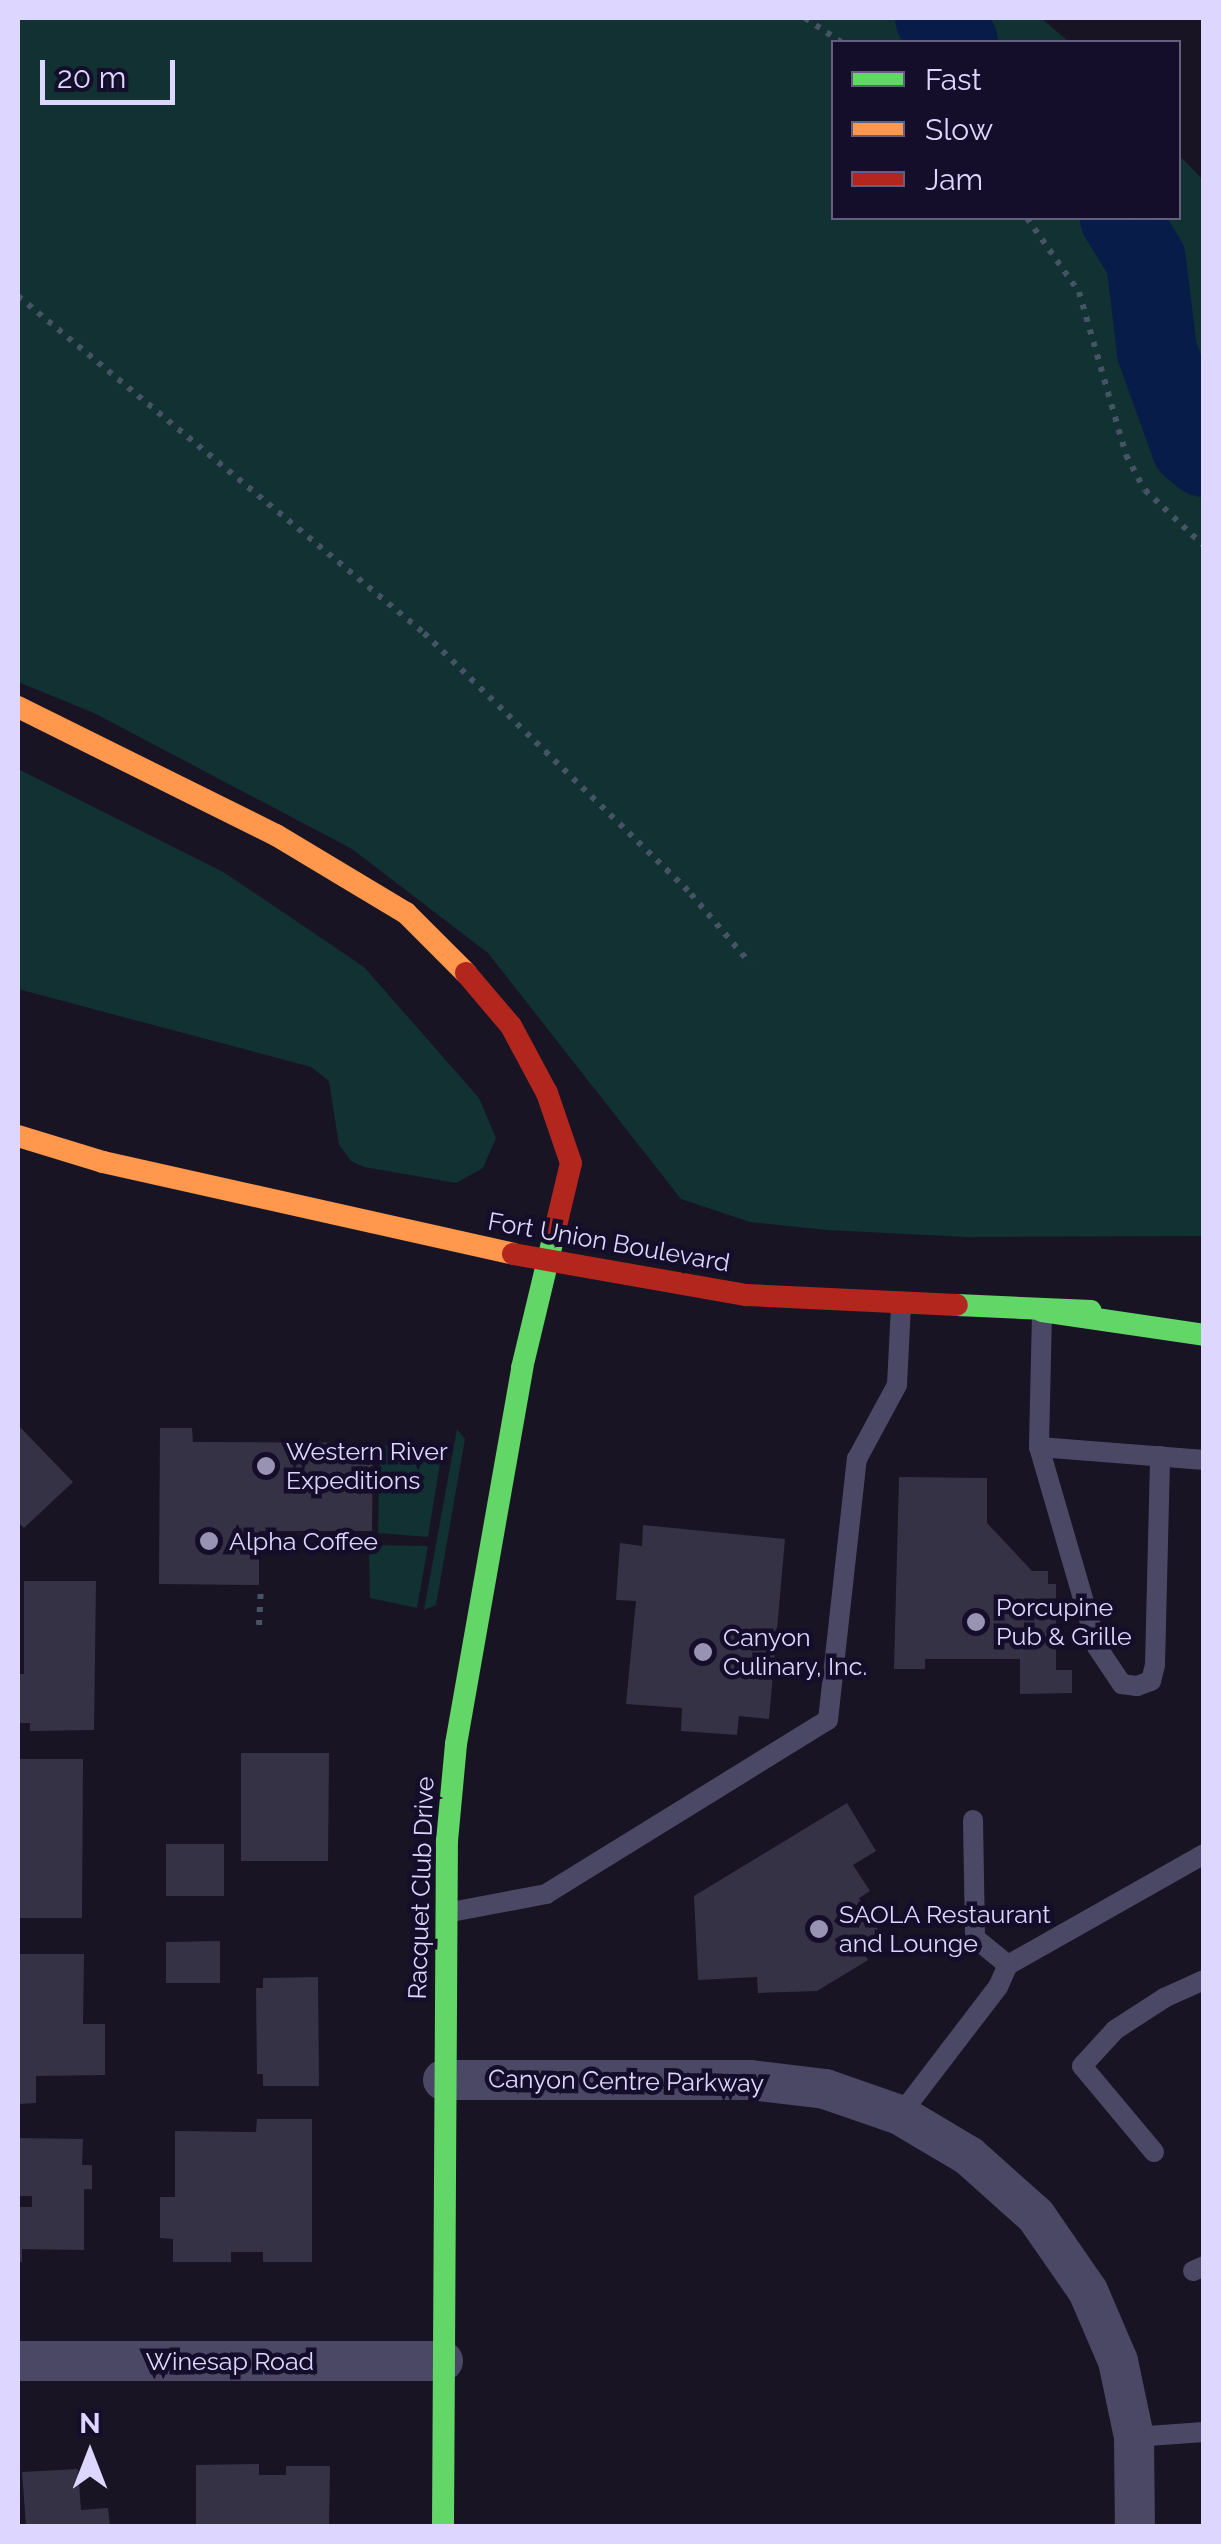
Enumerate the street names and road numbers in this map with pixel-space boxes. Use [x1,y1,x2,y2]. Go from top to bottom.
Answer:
street label: Fort Union Boulevard [486,1206,732,1278]
street label: Racquet Club Drive [402,1776,440,2000]
street label: Canyon Centre Parkway [488,2064,764,2098]
street label: Winesap Road [146,2346,314,2376]

